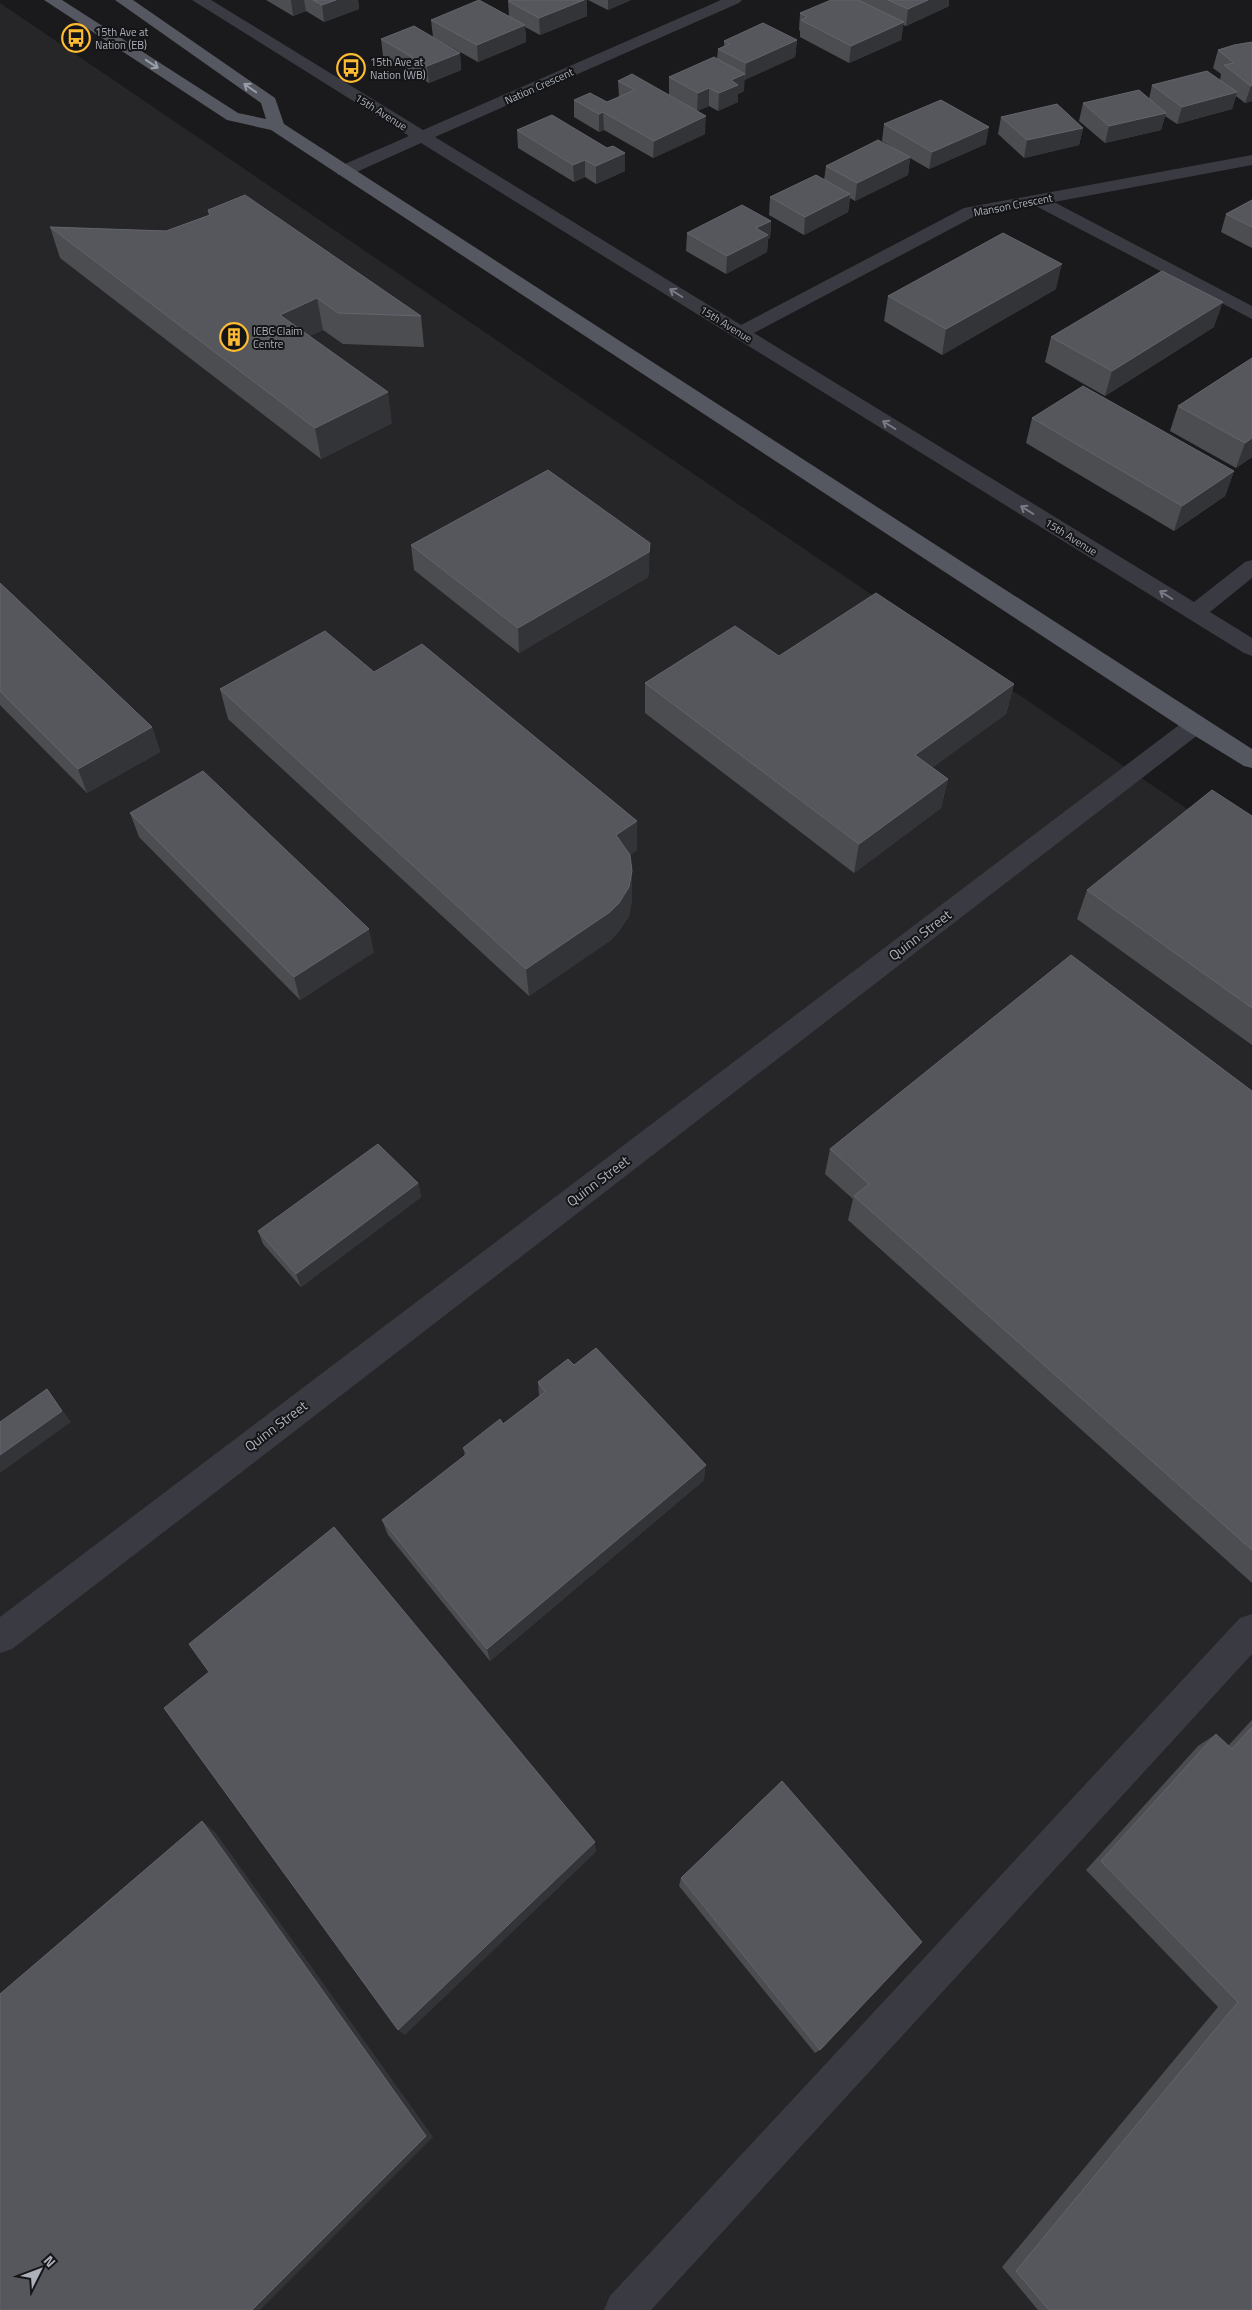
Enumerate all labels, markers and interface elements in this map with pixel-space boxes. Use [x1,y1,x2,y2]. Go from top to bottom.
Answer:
bus stop icon: 15th Ave at Nation (EB) [61,23,91,53]
place label: 15th Ave at Nation (EB) [95,24,149,53]
bus stop icon: 15th Ave at Nation (WB) [336,53,366,83]
place label: 15th Ave at Nation (WB) [370,54,426,83]
one-way arrow [144,60,158,70]
street label: Nation Crescent [502,64,576,108]
one-way arrow [243,83,257,93]
street label: 15th Avenue [352,90,411,135]
street label: Manson Crescent [972,189,1054,221]
one-way arrow [669,288,683,298]
street label: 15th Avenue [697,302,756,347]
building icon: ICBC Claim Centre [219,322,249,352]
place label: ICBC Claim Centre [253,323,303,352]
one-way arrow [882,419,896,429]
one-way arrow [1021,504,1035,514]
street label: 15th Avenue [1042,515,1101,560]
one-way arrow [1159,590,1173,600]
street label: Quinn Street [884,904,956,965]
street label: Quinn Street [562,1150,634,1211]
street label: Quinn Street [240,1395,312,1456]
north arrow [15,2245,65,2295]
text: N [39,2250,61,2272]

